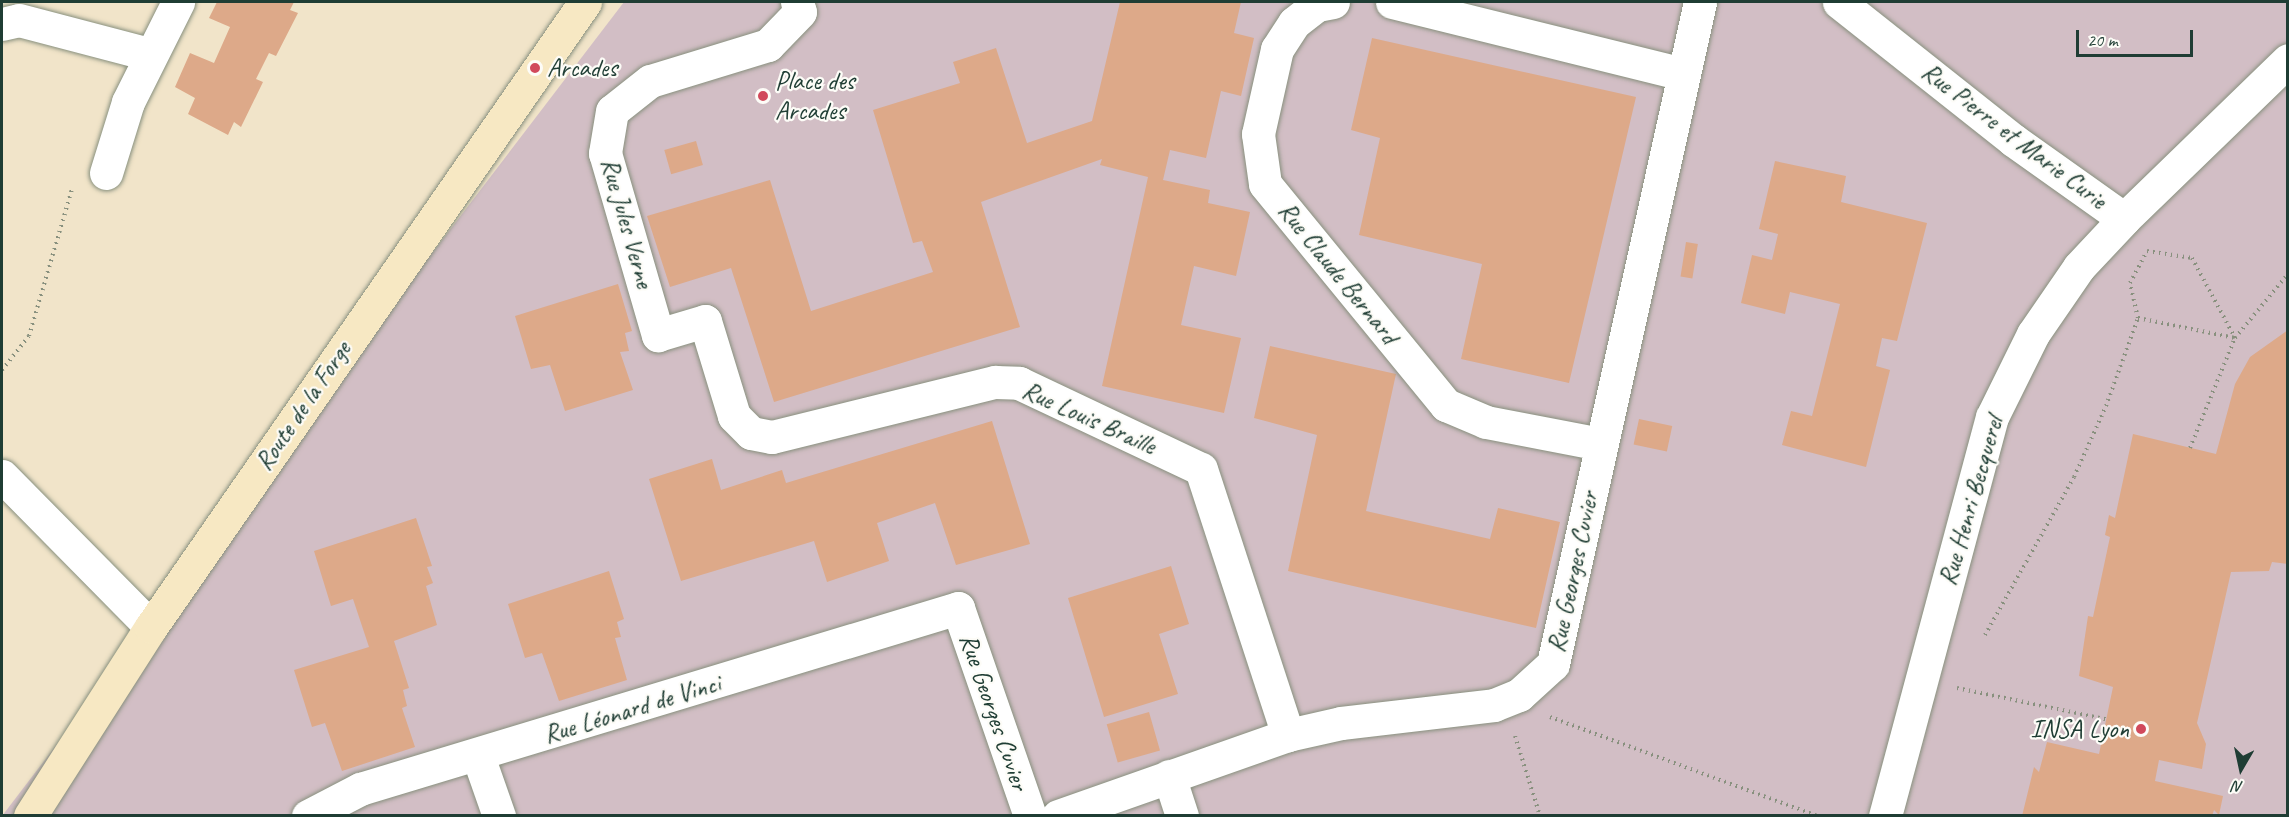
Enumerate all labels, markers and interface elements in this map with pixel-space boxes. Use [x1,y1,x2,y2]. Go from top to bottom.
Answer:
scale bar [2079,18,2196,56]
text: 20 m [2087,29,2118,51]
place label: Arcades [547,52,617,84]
street label: Rue Pierre et Marie Curie [1915,56,2113,216]
marker: Arcades [528,61,542,75]
place label: Place des Arcades [775,65,854,126]
marker: Place des Arcades [756,89,770,103]
street label: Rue Jules Verne [594,155,660,291]
street label: Rue Claude Bernard [1271,196,1405,350]
street label: Route de la Forge [248,335,358,477]
street label: Rue Louis Braille [1017,375,1161,461]
street label: Rue Henri Becquerel [1932,413,2010,589]
street label: Rue Georges Cuvier [1541,489,1605,655]
street label: Rue Georges Cuvier [953,630,1035,794]
street label: Rue Léonard de Vinci [540,667,724,751]
place label: INSA Lyon [2031,713,2129,745]
marker: INSA Lyon [2134,722,2148,736]
north arrow [2211,739,2271,799]
text: N [2232,776,2245,797]

